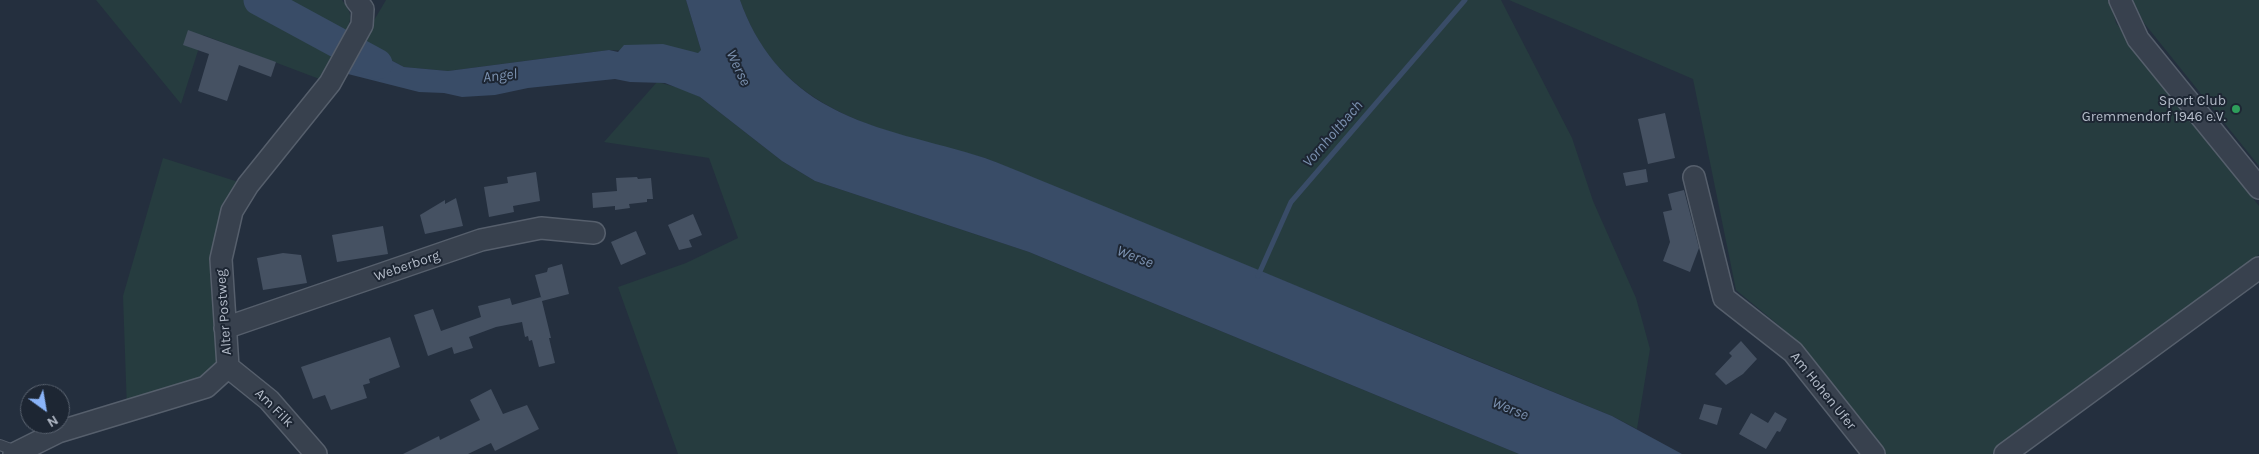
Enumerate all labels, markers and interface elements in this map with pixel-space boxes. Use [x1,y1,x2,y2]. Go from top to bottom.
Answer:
water label: Werse [722,47,754,89]
water label: Angel [482,65,518,87]
place label: Sport Club Gremmendorf 1946 e.V. [2082,93,2226,125]
water label: Vornholtbach [1299,97,1367,171]
marker: Sport Club Gremmendorf 1946 e.V. [2230,103,2242,115]
water label: Werse [1114,242,1156,272]
street label: Weberborg [372,247,442,285]
street label: Alter Postweg [213,268,235,356]
street label: Am Hohen Ufer [1787,349,1859,433]
north arrow [20,384,70,434]
street label: Am Filk [251,385,297,431]
water label: Werse [1489,394,1531,424]
text: N [44,411,61,431]

